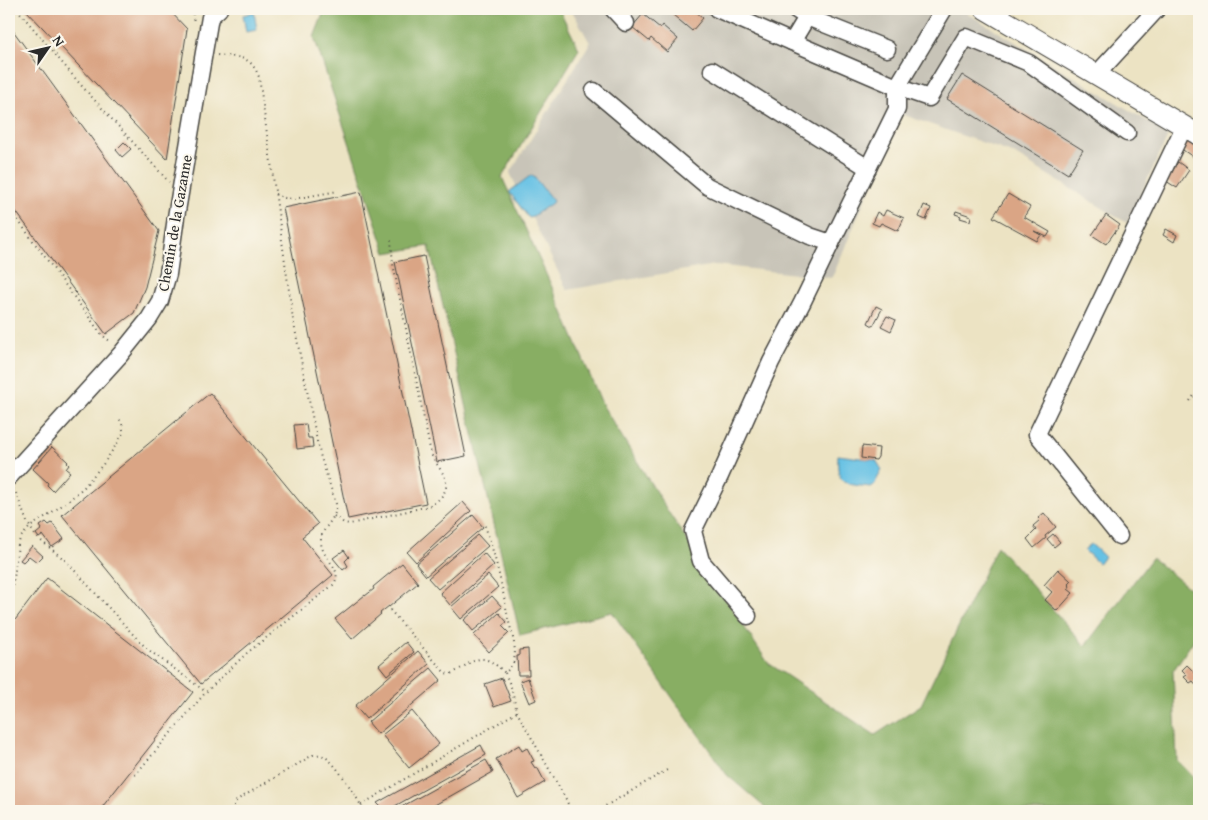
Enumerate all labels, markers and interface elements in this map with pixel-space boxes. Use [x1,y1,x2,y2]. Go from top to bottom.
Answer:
north arrow [22,22,72,72]
text: N [48,31,70,51]
street label: Chemin de la Gazanne [152,153,197,293]

